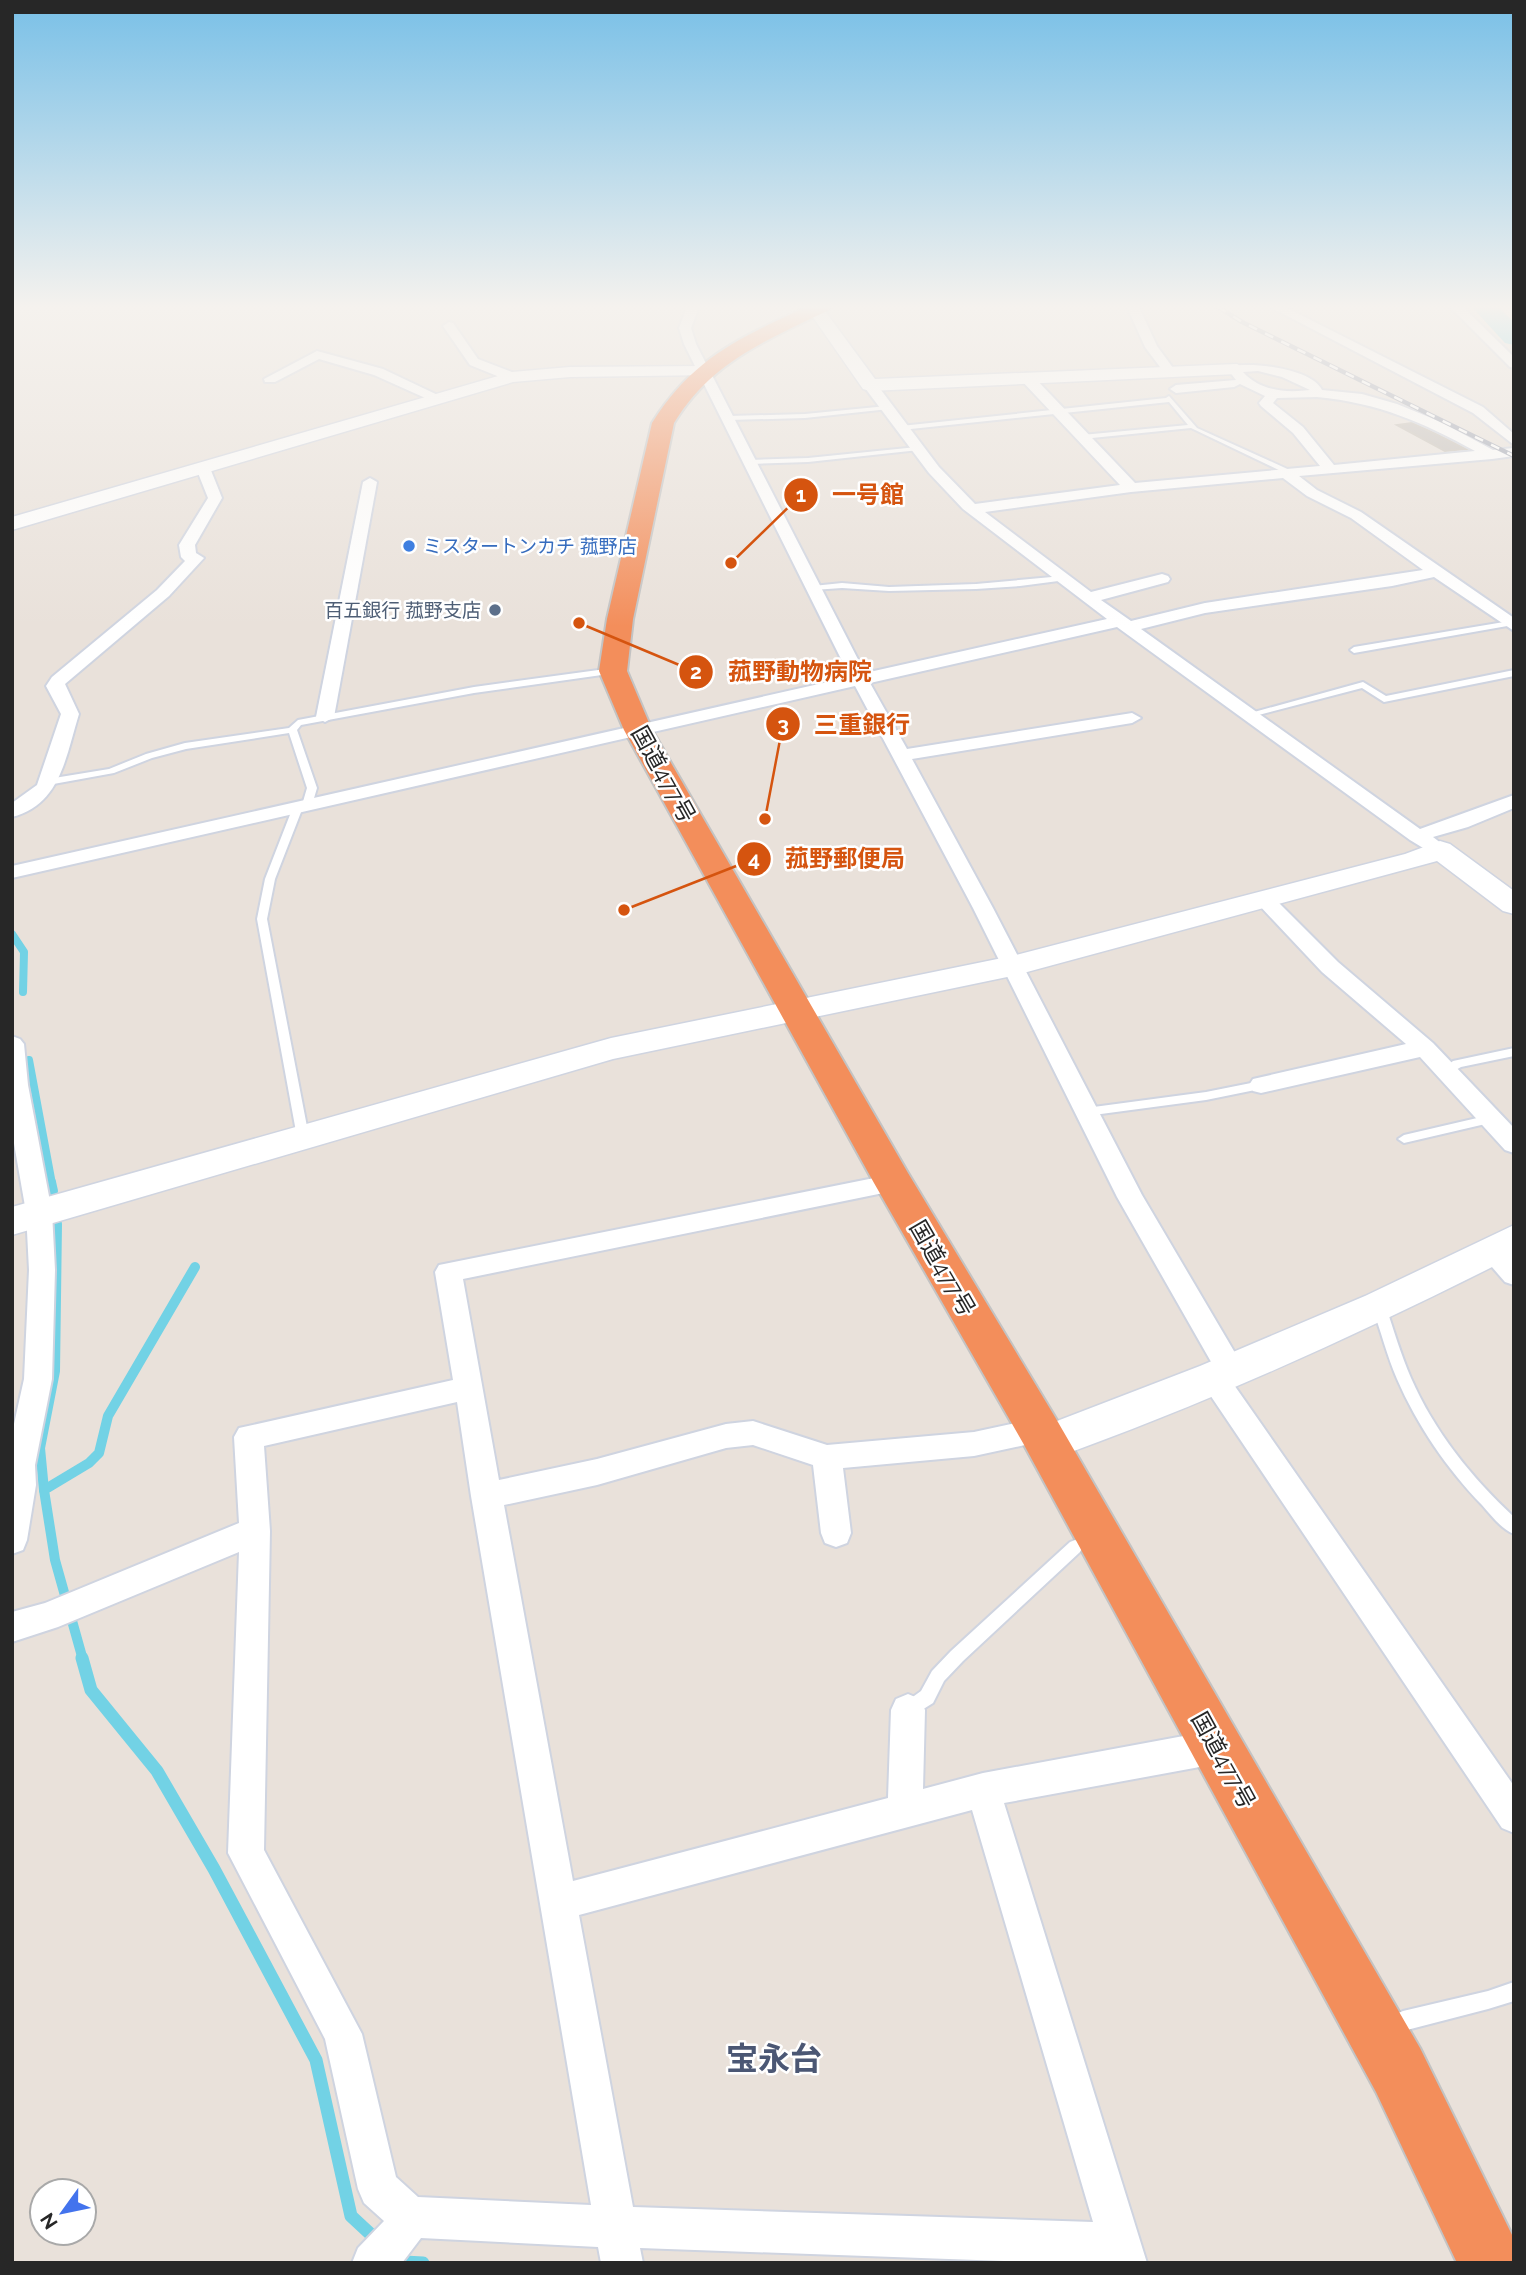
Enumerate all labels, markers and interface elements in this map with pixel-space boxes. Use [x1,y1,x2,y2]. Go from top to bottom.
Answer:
callout: 一号館 [783,472,918,517]
text: 一号館 [832,480,904,509]
text: 1 [796,482,806,507]
place label: ミスタートンカチ 菰野店 [423,535,637,557]
marker: ミスタートンカチ 菰野店 [401,538,417,554]
place label: 百五銀行 菰野支店 [324,599,481,621]
marker: 百五銀行 菰野支店 [487,602,503,618]
callout: 菰野動物病院 [679,650,886,695]
text: 菰野動物病院 [728,657,872,686]
text: 2 [690,659,702,684]
callout: 三重銀行 [765,702,924,747]
text: 三重銀行 [814,710,910,739]
text: 3 [777,712,789,737]
street label: 国道477号 [626,721,702,827]
callout: 菰野郵便局 [736,836,919,881]
text: 菰野郵便局 [785,844,905,873]
text: 4 [748,846,760,871]
street label: 国道477号 [905,1215,981,1321]
street label: 国道477号 [1186,1707,1262,1813]
district label: 宝永台 [726,2040,822,2077]
north arrow [28,2177,98,2247]
text: N [36,2209,62,2233]

